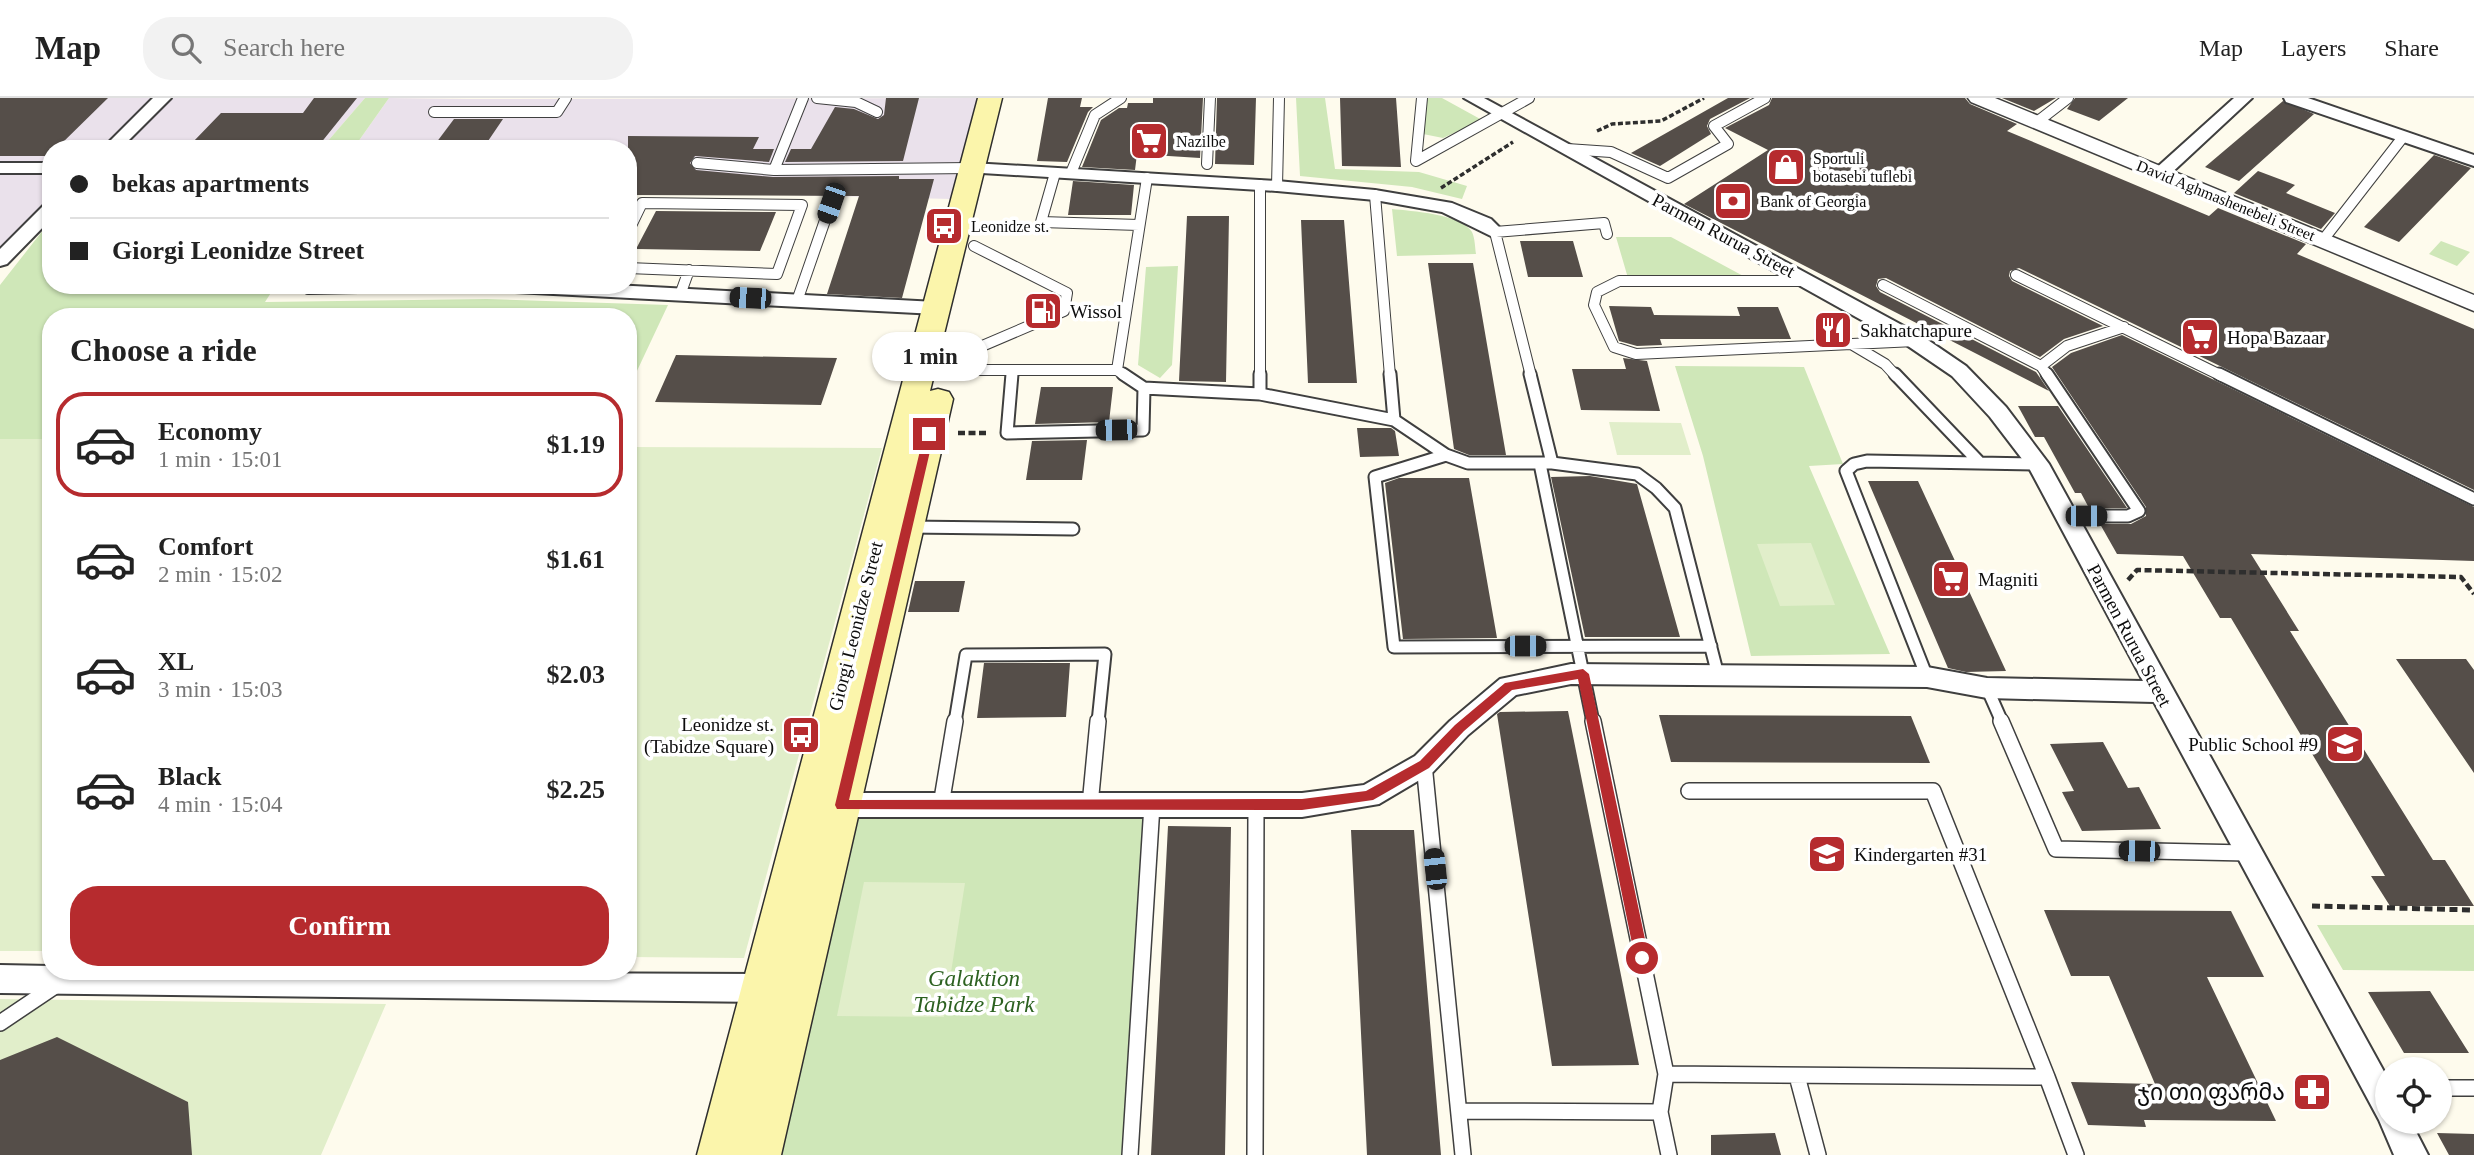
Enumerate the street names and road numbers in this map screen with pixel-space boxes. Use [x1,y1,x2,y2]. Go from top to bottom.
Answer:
street label: David Aghmashenebeli Street [2134,157,2318,245]
street label: Parmen Rurua Street [1649,189,1799,282]
street label: Giorgi Leonidze Street [824,539,887,713]
street label: Parmen Rurua Street [2083,560,2176,711]

